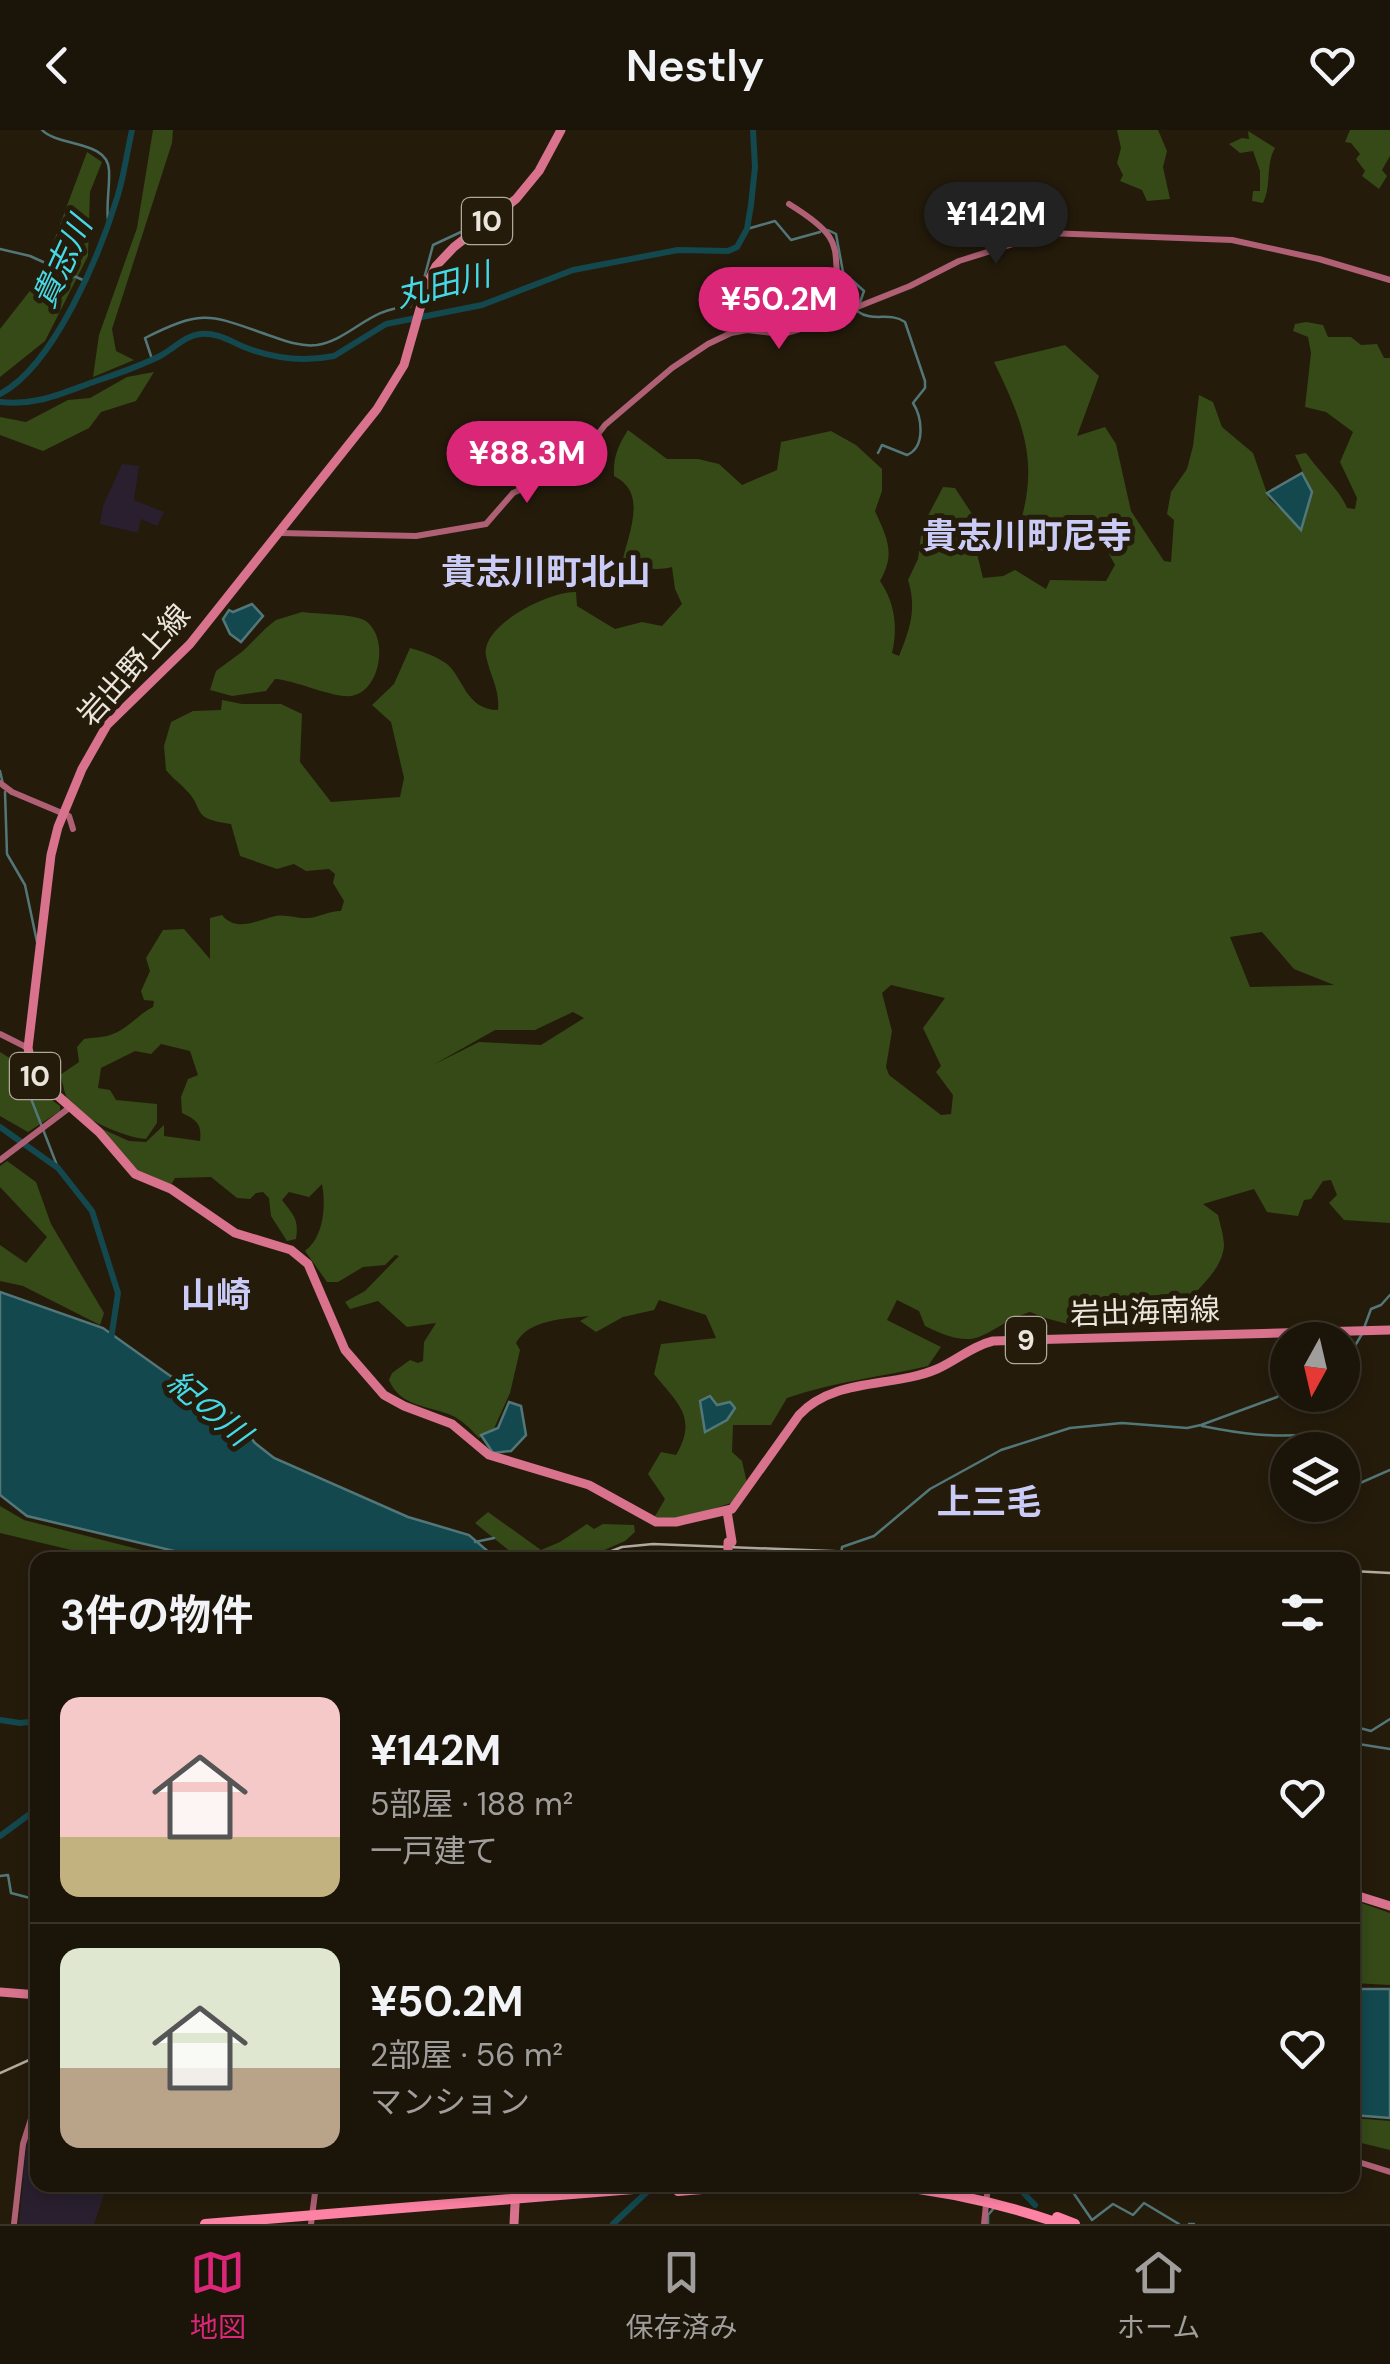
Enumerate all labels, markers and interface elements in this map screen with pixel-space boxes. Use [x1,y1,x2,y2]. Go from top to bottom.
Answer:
text: Nestly [626,36,764,95]
icon: back [30,38,85,93]
icon: heart [1305,38,1360,93]
pin: ¥142M [926,182,1066,267]
text: ¥142M [946,193,1046,235]
road number: 10 [462,198,512,244]
water label: 貴志川 [23,207,103,314]
water label: 丸田川 [391,252,498,317]
pin: ¥50.2M [698,267,860,352]
text: ¥50.2M [721,278,837,320]
pin: ¥88.3M [446,421,608,506]
text: ¥88.3M [468,432,586,474]
district label: 貴志川町尼寺 [922,513,1132,559]
district label: 貴志川町北山 [441,549,651,595]
street label: 岩出野上線 [69,596,198,733]
road number: 10 [10,1053,60,1099]
district label: 山崎 [181,1272,251,1318]
street label: 岩出海南線 [1069,1289,1221,1334]
road number: 9 [1006,1317,1046,1363]
north arrow [1270,1322,1360,1412]
map controls [1270,1322,1360,1522]
water label: 紀の川 [159,1361,262,1457]
button: layers [1270,1432,1360,1522]
district label: 上三毛 [936,1479,1042,1525]
icon: filters [1275,1585,1330,1640]
text: 3件の物件 [60,1588,253,1643]
text: ¥142M [370,1723,501,1778]
icon: home [140,1737,260,1857]
icon: heart [1275,1770,1330,1825]
text: 5部屋 · 188 m² [370,1783,573,1825]
text: 一戸建て [370,1830,498,1872]
text: ¥50.2M [370,1974,523,2029]
icon: home [140,1988,260,2108]
icon: heart [1275,2021,1330,2076]
text: 2部屋 · 56 m² [370,2034,563,2076]
text: マンション [370,2081,530,2123]
tab: 地図 [190,2245,246,2346]
tab: 保存済み [625,2245,737,2346]
tab: ホーム [1117,2245,1200,2346]

